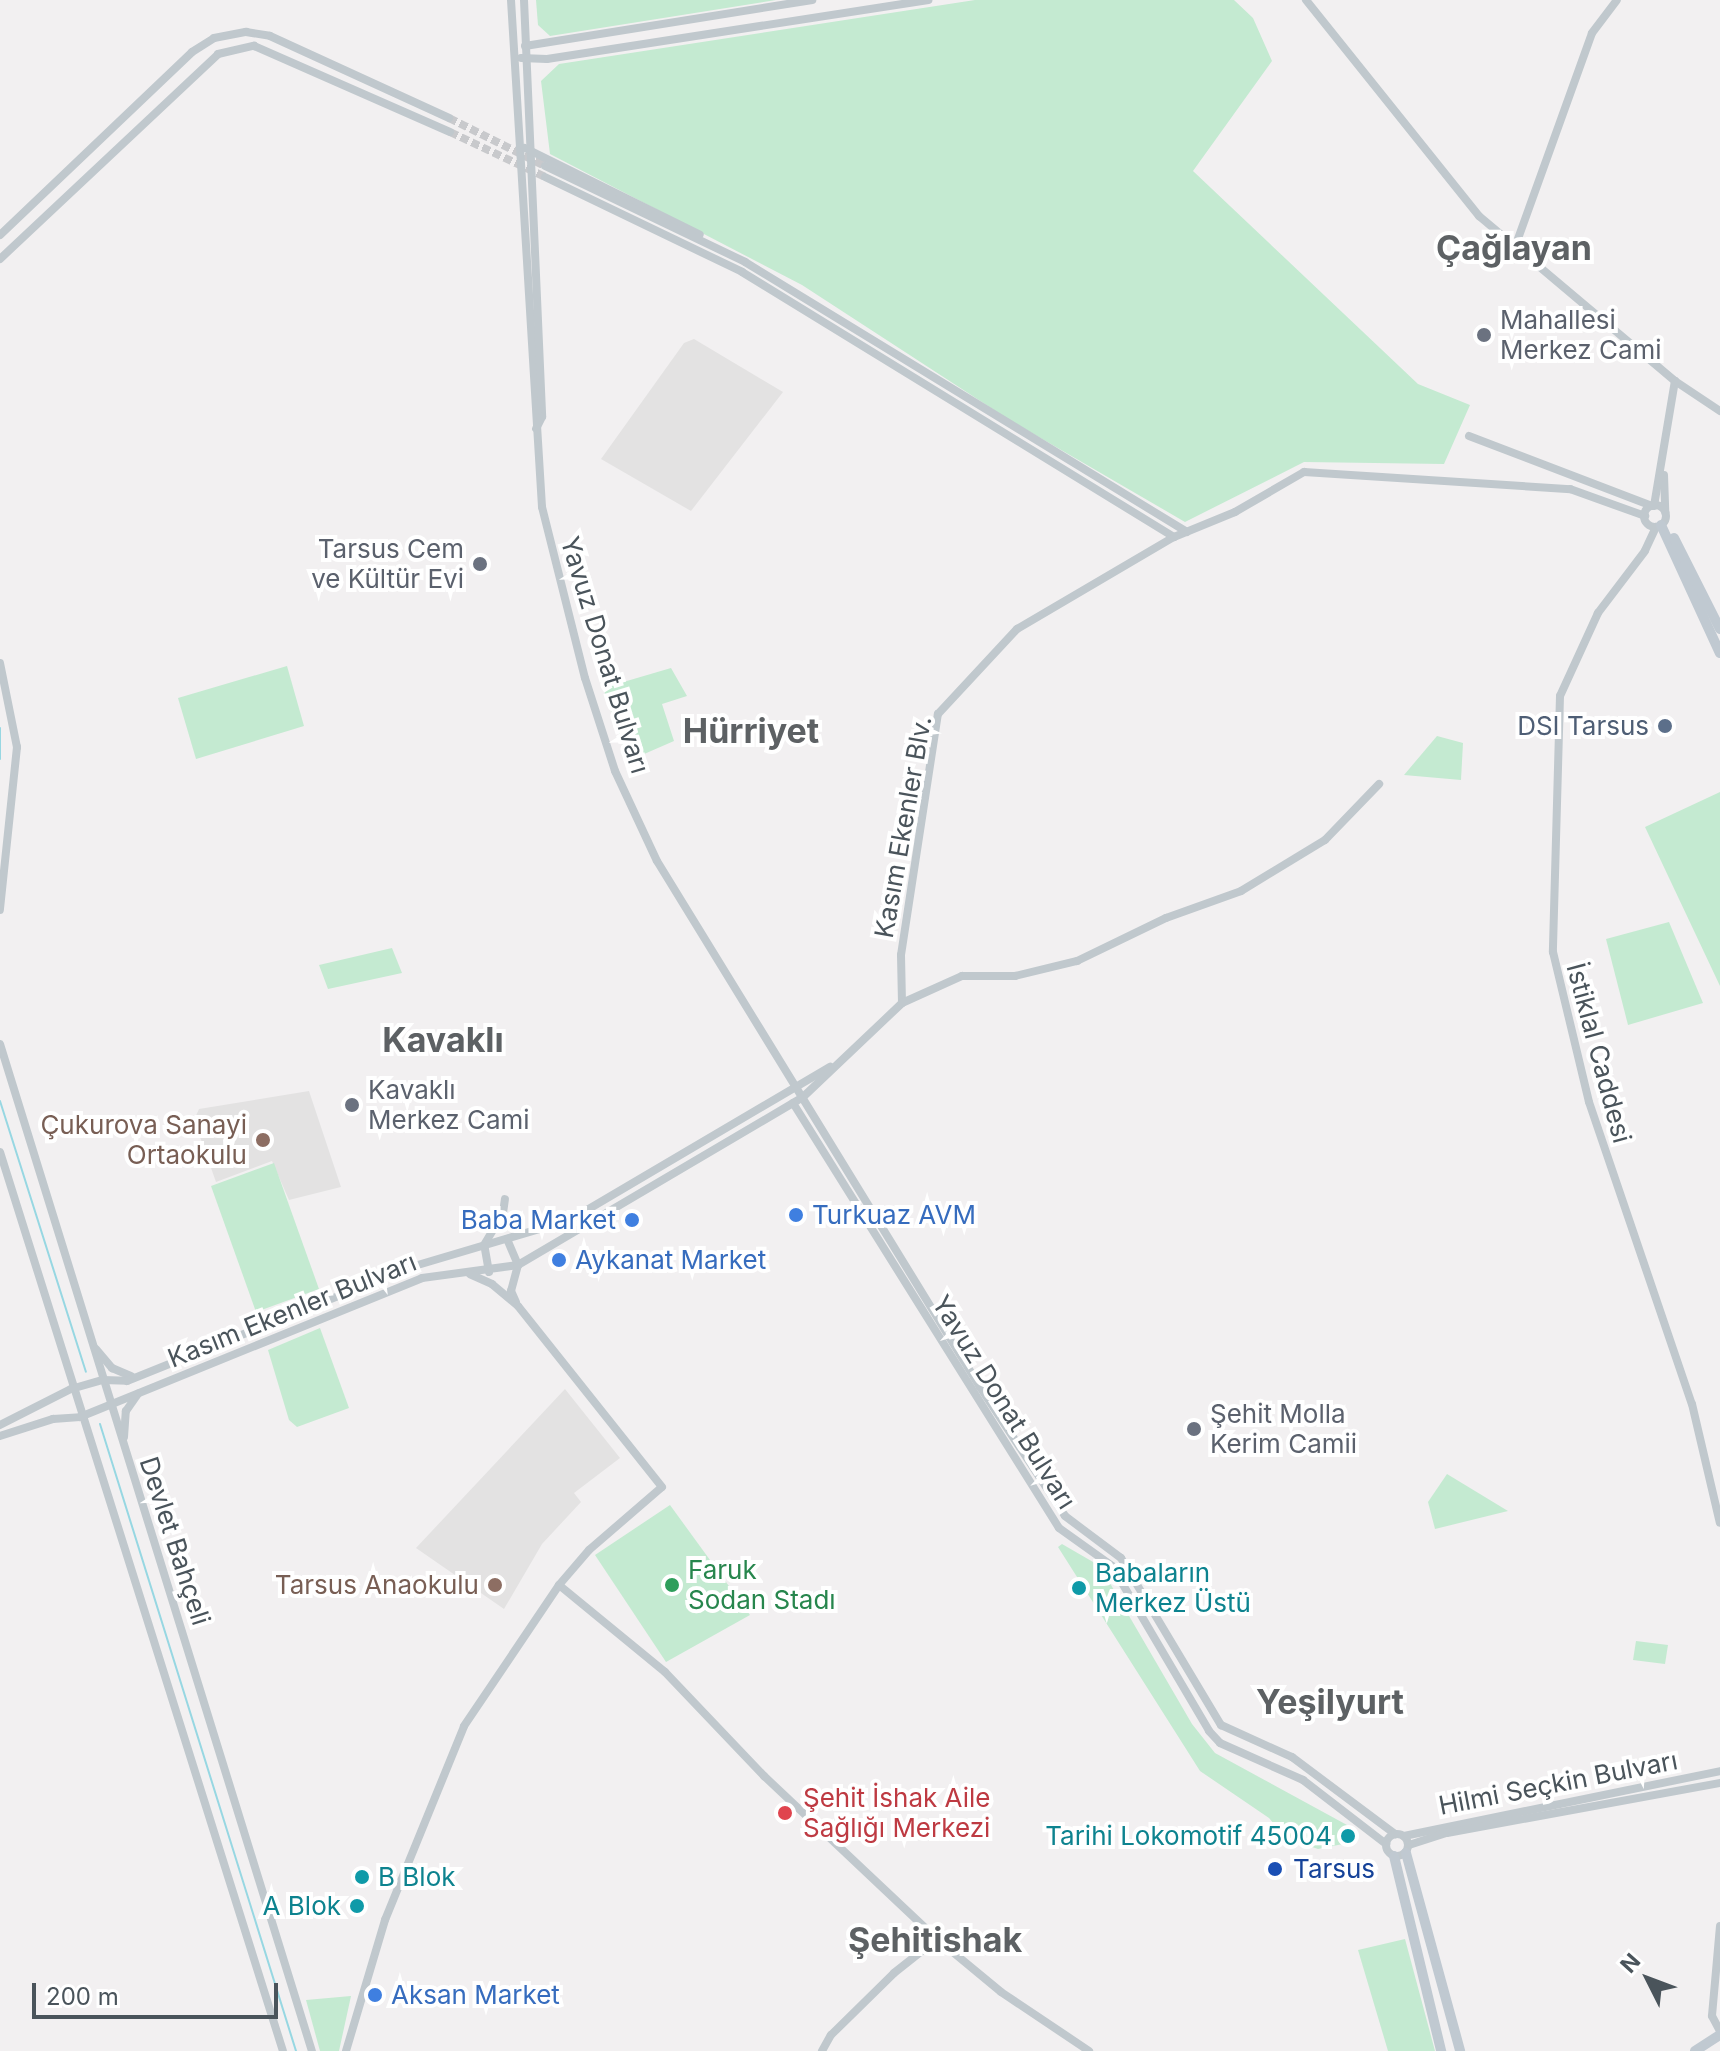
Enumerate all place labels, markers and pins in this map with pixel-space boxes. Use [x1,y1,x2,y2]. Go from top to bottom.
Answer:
place label: Mahallesi Merkez Cami [1500,304,1662,366]
marker: Mahallesi Merkez Cami [1475,326,1493,344]
place label: Tarsus Cem ve Kültür Evi [311,533,464,594]
marker: Tarsus Cem ve Kültür Evi [471,555,489,573]
place label: DSI Tarsus [1517,710,1649,742]
marker: DSI Tarsus [1656,717,1674,735]
place label: Kavaklı Merkez Cami [368,1074,530,1136]
marker: Kavaklı Merkez Cami [343,1096,361,1114]
place label: Çukurova Sanayi Ortaokulu [40,1109,247,1170]
marker: Çukurova Sanayi Ortaokulu [254,1131,272,1149]
place label: Turkuaz AVM [812,1199,976,1231]
place label: Baba Market [461,1204,616,1236]
marker: Turkuaz AVM [787,1206,805,1224]
marker: Baba Market [623,1211,641,1229]
place label: Aykanat Market [575,1244,766,1276]
marker: Aykanat Market [550,1251,568,1269]
place label: Şehit Molla Kerim Camii [1210,1398,1357,1460]
marker: Şehit Molla Kerim Camii [1185,1420,1203,1438]
place label: Faruk Sodan Stadı [688,1554,836,1616]
place label: Babaların Merkez Üstü [1095,1557,1251,1618]
place label: Tarsus Anaokulu [275,1569,479,1601]
marker: Tarsus Anaokulu [486,1576,504,1594]
marker: Faruk Sodan Stadı [663,1576,681,1594]
marker: Babaların Merkez Üstü [1070,1579,1088,1597]
place label: Şehit İshak Aile Sağlığı Merkezi [803,1782,990,1844]
marker: Şehit İshak Aile Sağlığı Merkezi [774,1802,796,1824]
place label: Tarihi Lokomotif 45004 [1045,1820,1332,1852]
marker: Tarihi Lokomotif 45004 [1339,1827,1357,1845]
place label: Tarsus [1293,1853,1375,1885]
marker: Tarsus [1264,1858,1286,1880]
place label: B Blok [378,1861,455,1893]
marker: B Blok [353,1868,371,1886]
place label: A Blok [263,1890,341,1922]
marker: A Blok [348,1897,366,1915]
place label: Aksan Market [391,1979,560,2011]
marker: Aksan Market [366,1986,384,2004]

